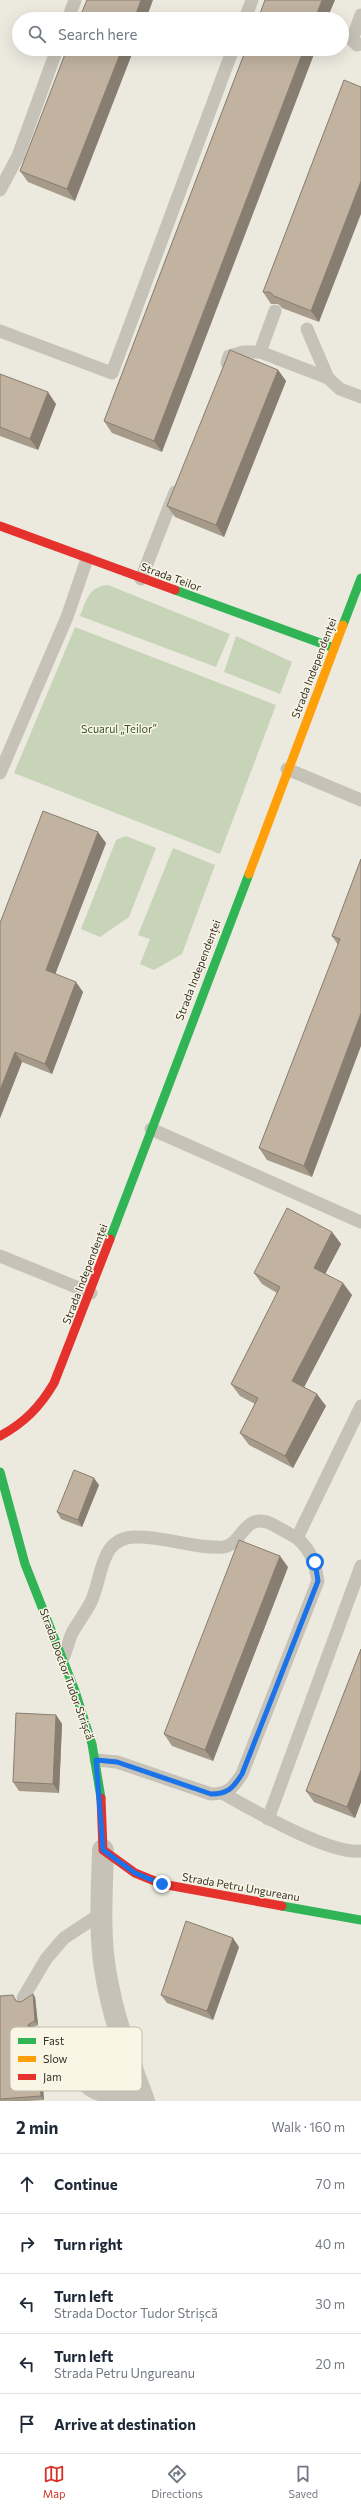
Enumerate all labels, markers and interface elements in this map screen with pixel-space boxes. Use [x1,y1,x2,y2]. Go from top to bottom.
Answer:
search box [12,12,349,56]
icon: search [26,23,48,45]
text: Search here [58,25,137,43]
street label: Strada Teilor [139,560,204,594]
street label: Strada Independenței [288,615,340,720]
park label: Scuarul „Teilor” [81,722,157,735]
street label: Strada Independenței [172,917,224,1022]
street label: Strada Independenței [59,1221,111,1326]
route start [306,1553,324,1571]
street label: Strada Doctor Tudor Strișcă [37,1606,97,1742]
street label: Strada Petru Ungureanu [181,1870,301,1903]
route end [153,1875,171,1893]
legend [10,2027,142,2091]
text: Fast [43,2034,65,2047]
text: Slow [43,2052,68,2065]
text: Jam [43,2070,62,2084]
text: 2 min [16,2117,58,2138]
text: Walk · 160 m [271,2119,345,2135]
icon: ahead [16,2173,38,2195]
text: Continue [54,2175,118,2193]
text: 70 m [316,2176,345,2192]
icon: right [16,2233,38,2255]
text: Turn right [54,2235,123,2253]
text: 40 m [315,2236,345,2252]
text: Turn left [54,2287,113,2305]
icon: left [16,2293,38,2315]
text: 30 m [315,2296,345,2312]
text: Strada Doctor Tudor Strișcă [54,2305,218,2321]
text: Turn left [54,2347,113,2365]
icon: left [16,2353,38,2375]
text: 20 m [316,2356,345,2372]
text: Strada Petru Ungureanu [54,2365,195,2381]
icon: arrive [16,2413,38,2435]
text: Arrive at destination [54,2415,196,2433]
tab: Map [43,2463,66,2500]
tab: Directions [151,2463,203,2500]
tab: Saved [288,2463,318,2500]

